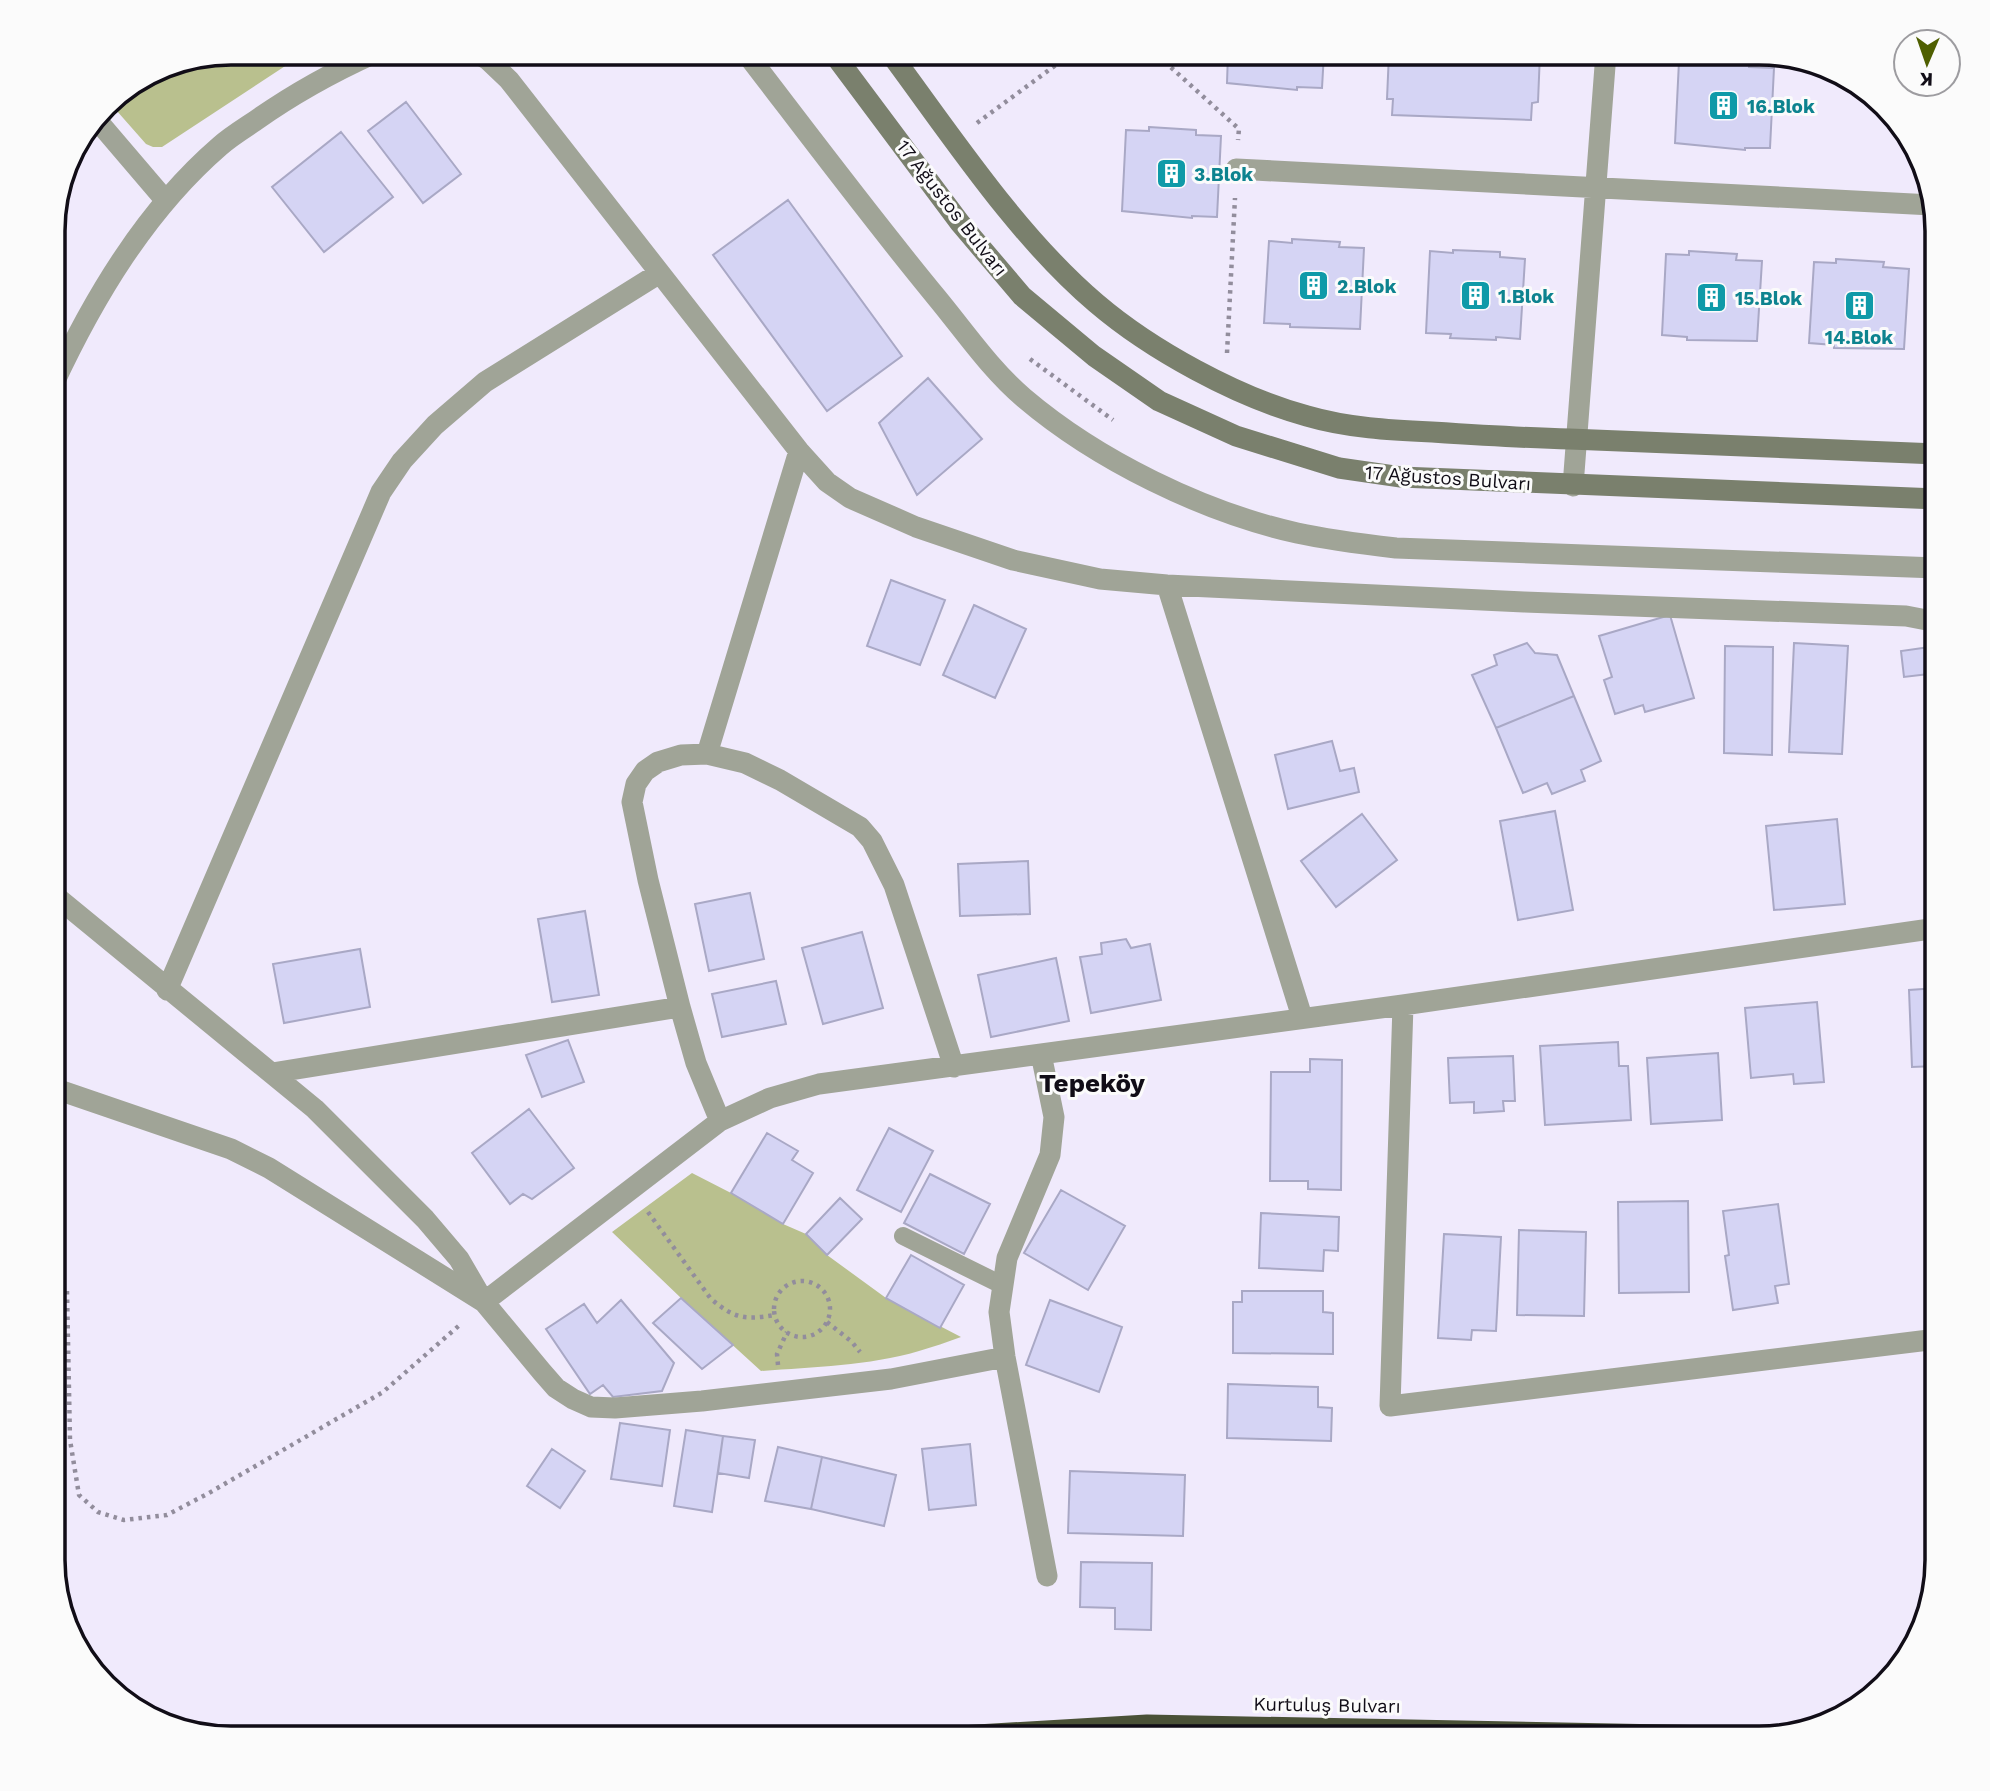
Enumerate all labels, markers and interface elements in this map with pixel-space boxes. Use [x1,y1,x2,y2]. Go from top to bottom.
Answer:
north arrow [1892,28,1962,98]
text: K [1919,68,1933,91]
building icon: 16.Blok [1707,89,1741,123]
place label: 16.Blok [1747,95,1815,118]
street label: 17 Ağustos Bulvarı [892,135,1012,281]
building icon: 3.Blok [1154,157,1188,191]
place label: 3.Blok [1194,163,1253,186]
building icon: 2.Blok [1297,269,1331,303]
place label: 2.Blok [1337,275,1396,298]
building icon: 1.Blok [1458,279,1492,313]
building icon: 15.Blok [1695,281,1729,315]
place label: 1.Blok [1498,285,1554,308]
place label: 15.Blok [1735,287,1802,310]
building icon: 14.Blok [1842,289,1876,323]
place label: 14.Blok [1825,326,1893,349]
street label: 17 Ağustos Bulvarı [1364,461,1532,495]
district label: Tepeköy [1039,1068,1145,1098]
street label: Kurtuluş Bulvarı [1253,1692,1401,1718]

